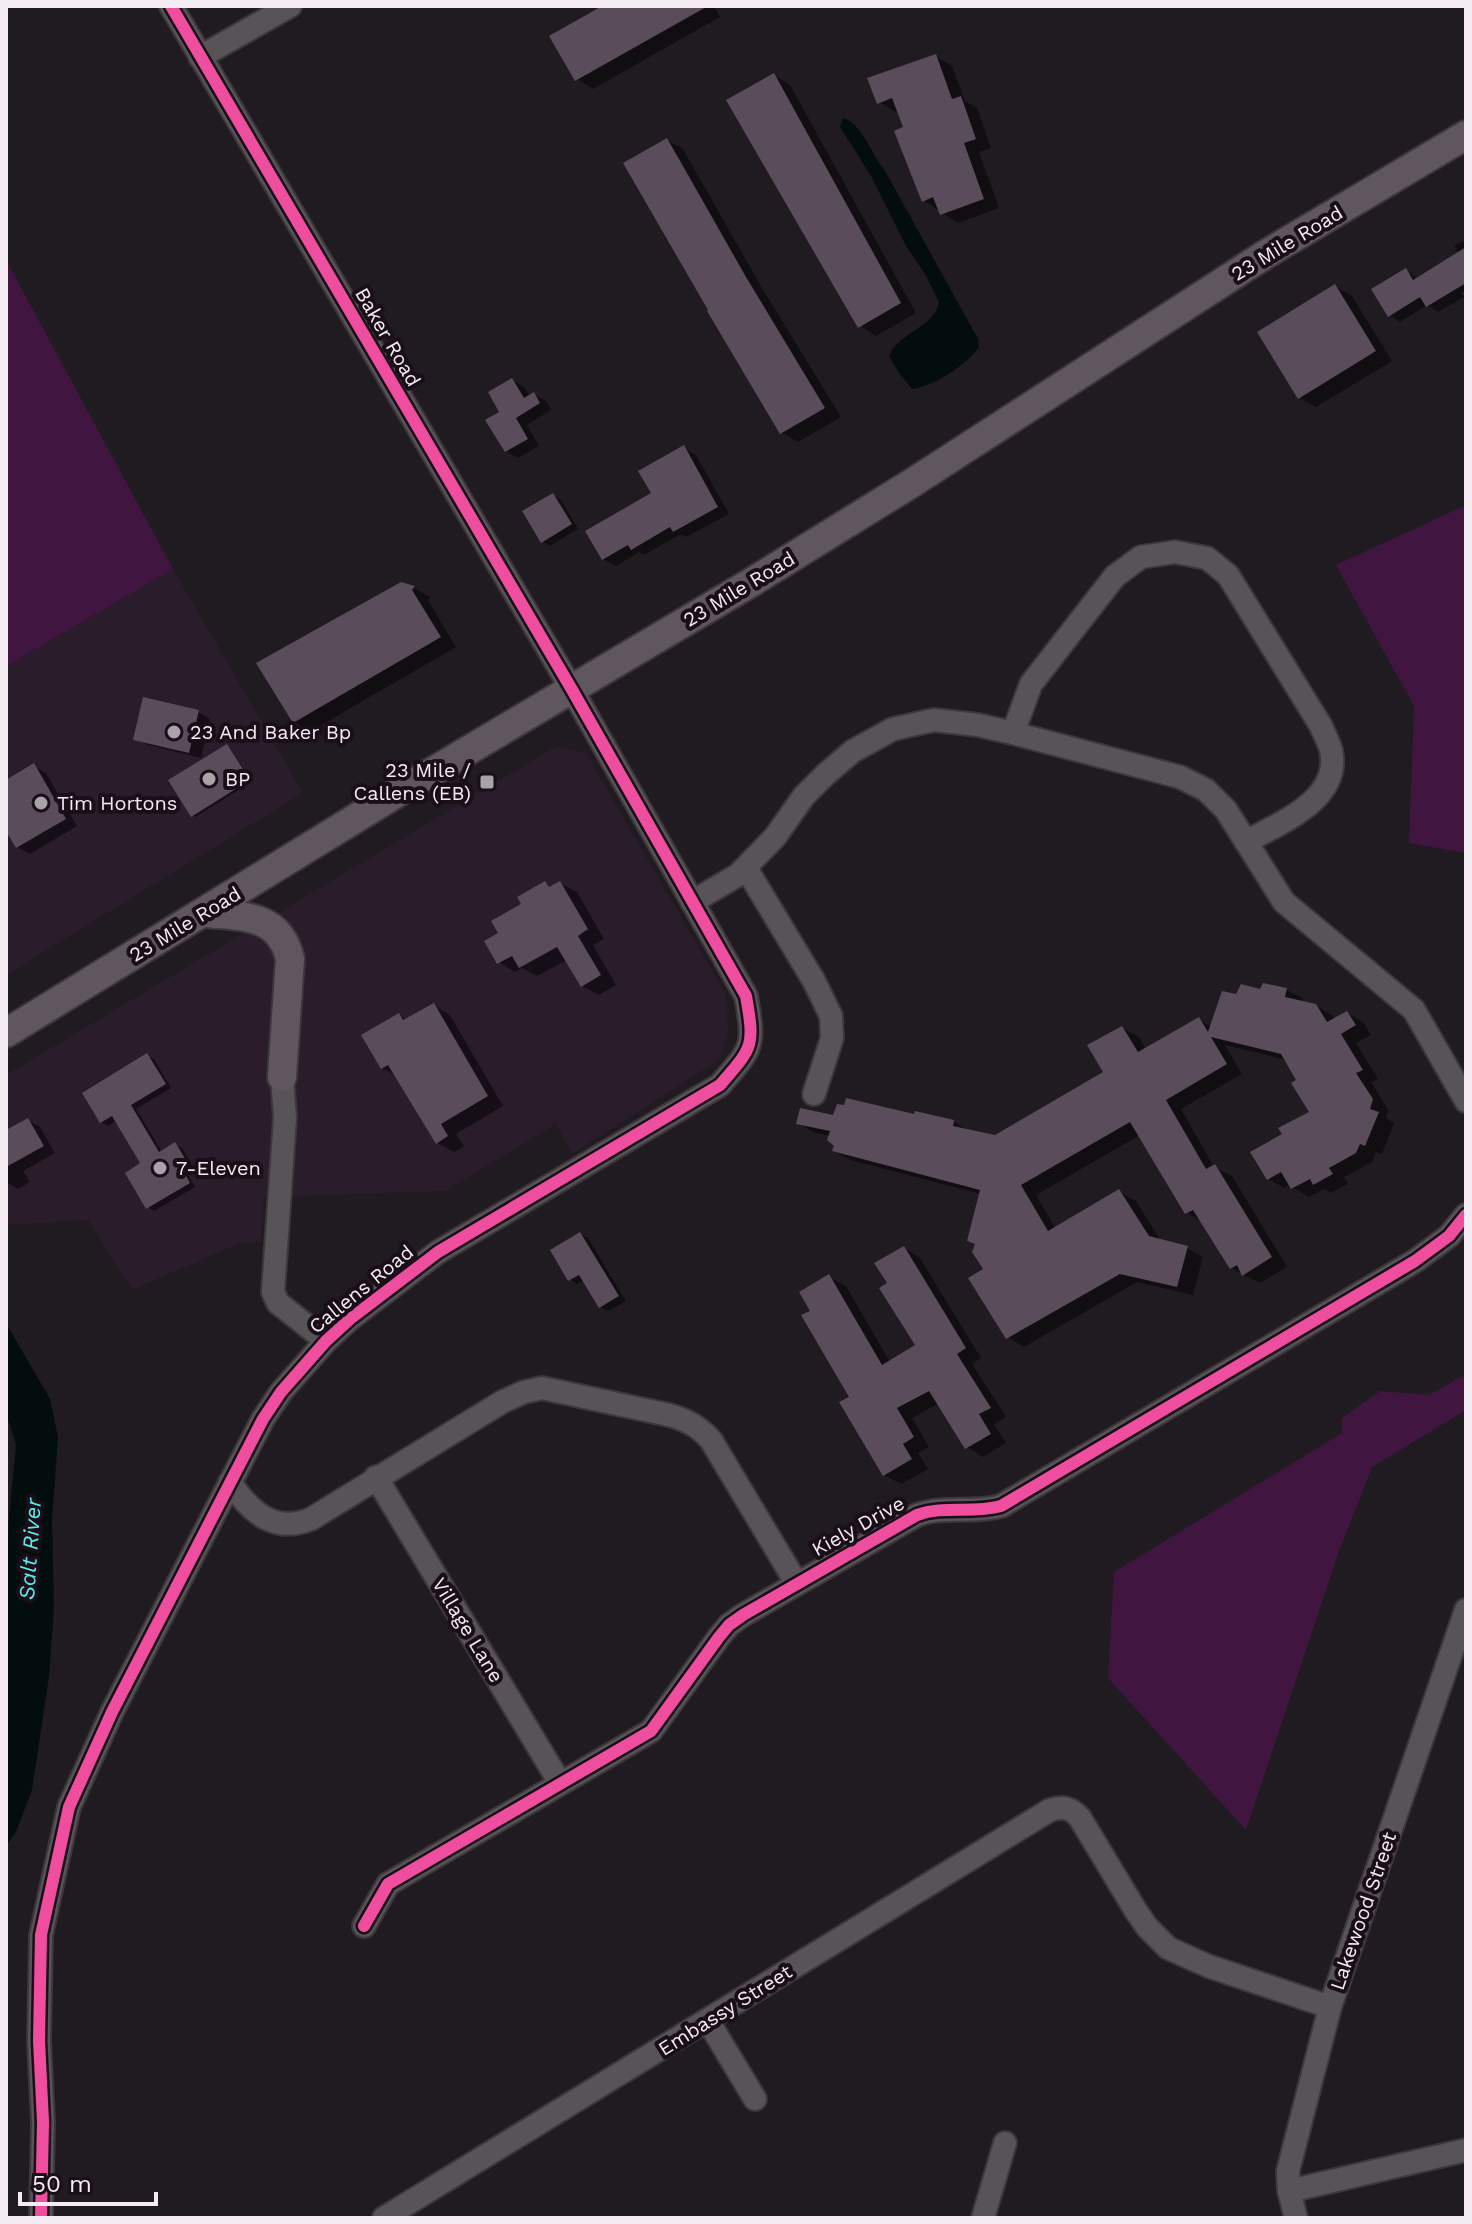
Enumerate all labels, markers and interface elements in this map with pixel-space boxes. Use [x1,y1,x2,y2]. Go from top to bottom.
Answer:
street label: 23 Mile Road [1227,200,1347,286]
street label: Baker Road [350,283,426,391]
street label: 23 Mile Road [679,546,799,632]
place label: 23 And Baker Bp [190,720,351,744]
marker: 23 And Baker Bp [165,723,183,741]
place label: 23 Mile / Callens (EB) [354,758,471,805]
place label: BP [225,767,250,791]
marker: BP [200,770,218,788]
marker: 23 Mile / Callens (EB) [478,773,496,791]
place label: Tim Hortons [57,791,177,815]
marker: Tim Hortons [32,794,50,812]
street label: 23 Mile Road [125,881,245,967]
place label: 7-Eleven [176,1156,261,1180]
marker: 7-Eleven [151,1159,169,1177]
street label: Callens Road [304,1240,418,1338]
street label: Kiely Drive [808,1491,908,1561]
water label: Salt River [14,1496,46,1601]
street label: Village Lane [427,1573,509,1687]
street label: Lakewood Street [1325,1828,1401,1993]
street label: Embassy Street [654,1959,797,2061]
scale bar [20,2156,156,2206]
text: 50 m [32,2170,92,2198]

